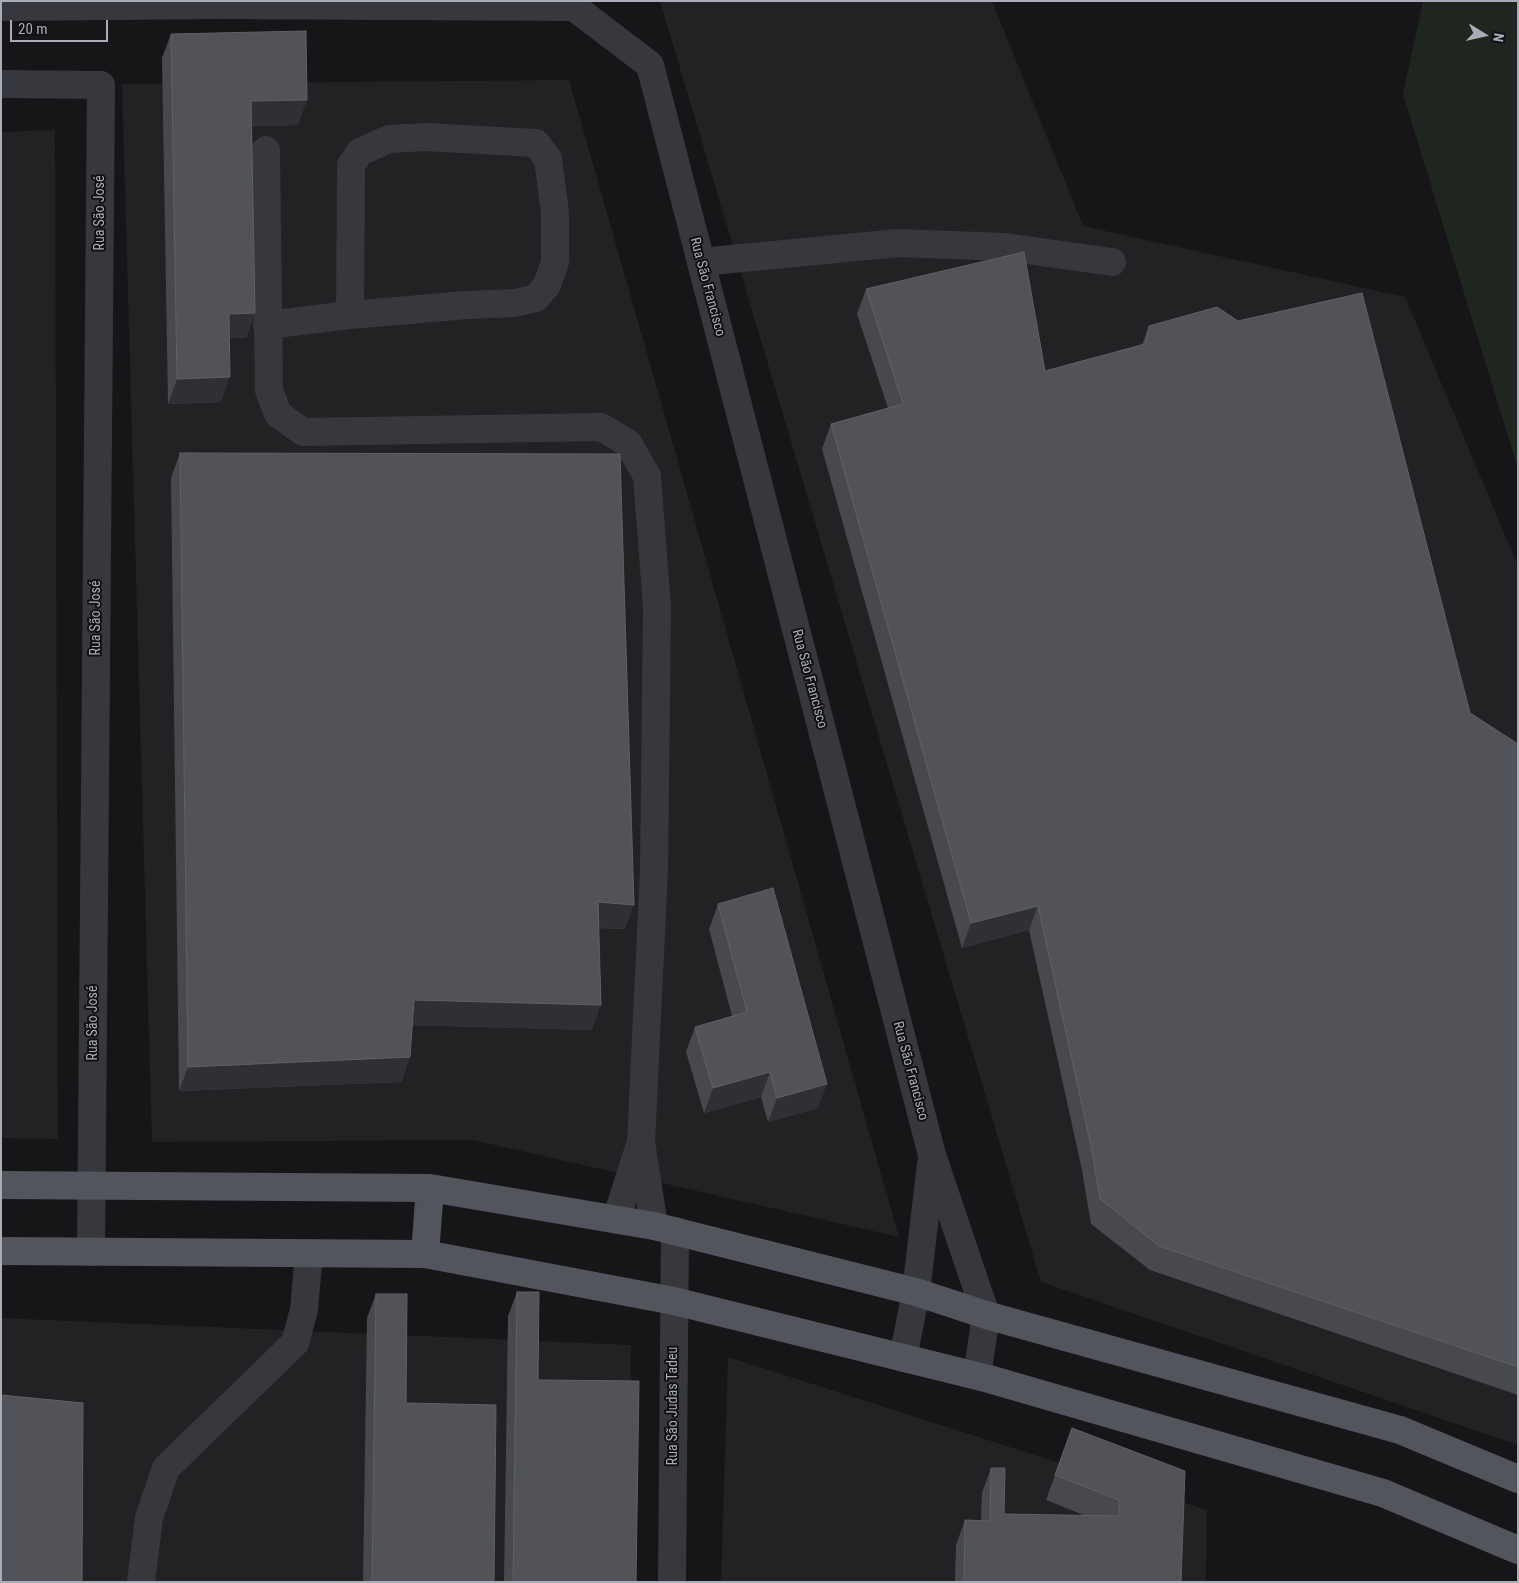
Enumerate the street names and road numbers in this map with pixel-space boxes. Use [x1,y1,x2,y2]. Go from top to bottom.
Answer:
street label: Rua São José [92,175,108,251]
street label: Rua São Francisco [686,236,728,338]
street label: Rua São José [88,580,104,656]
street label: Rua São Francisco [788,628,830,730]
street label: Rua São José [85,985,101,1061]
street label: Rua São Francisco [889,1020,931,1122]
street label: Rua São Judas Tadeu [665,1347,681,1465]

